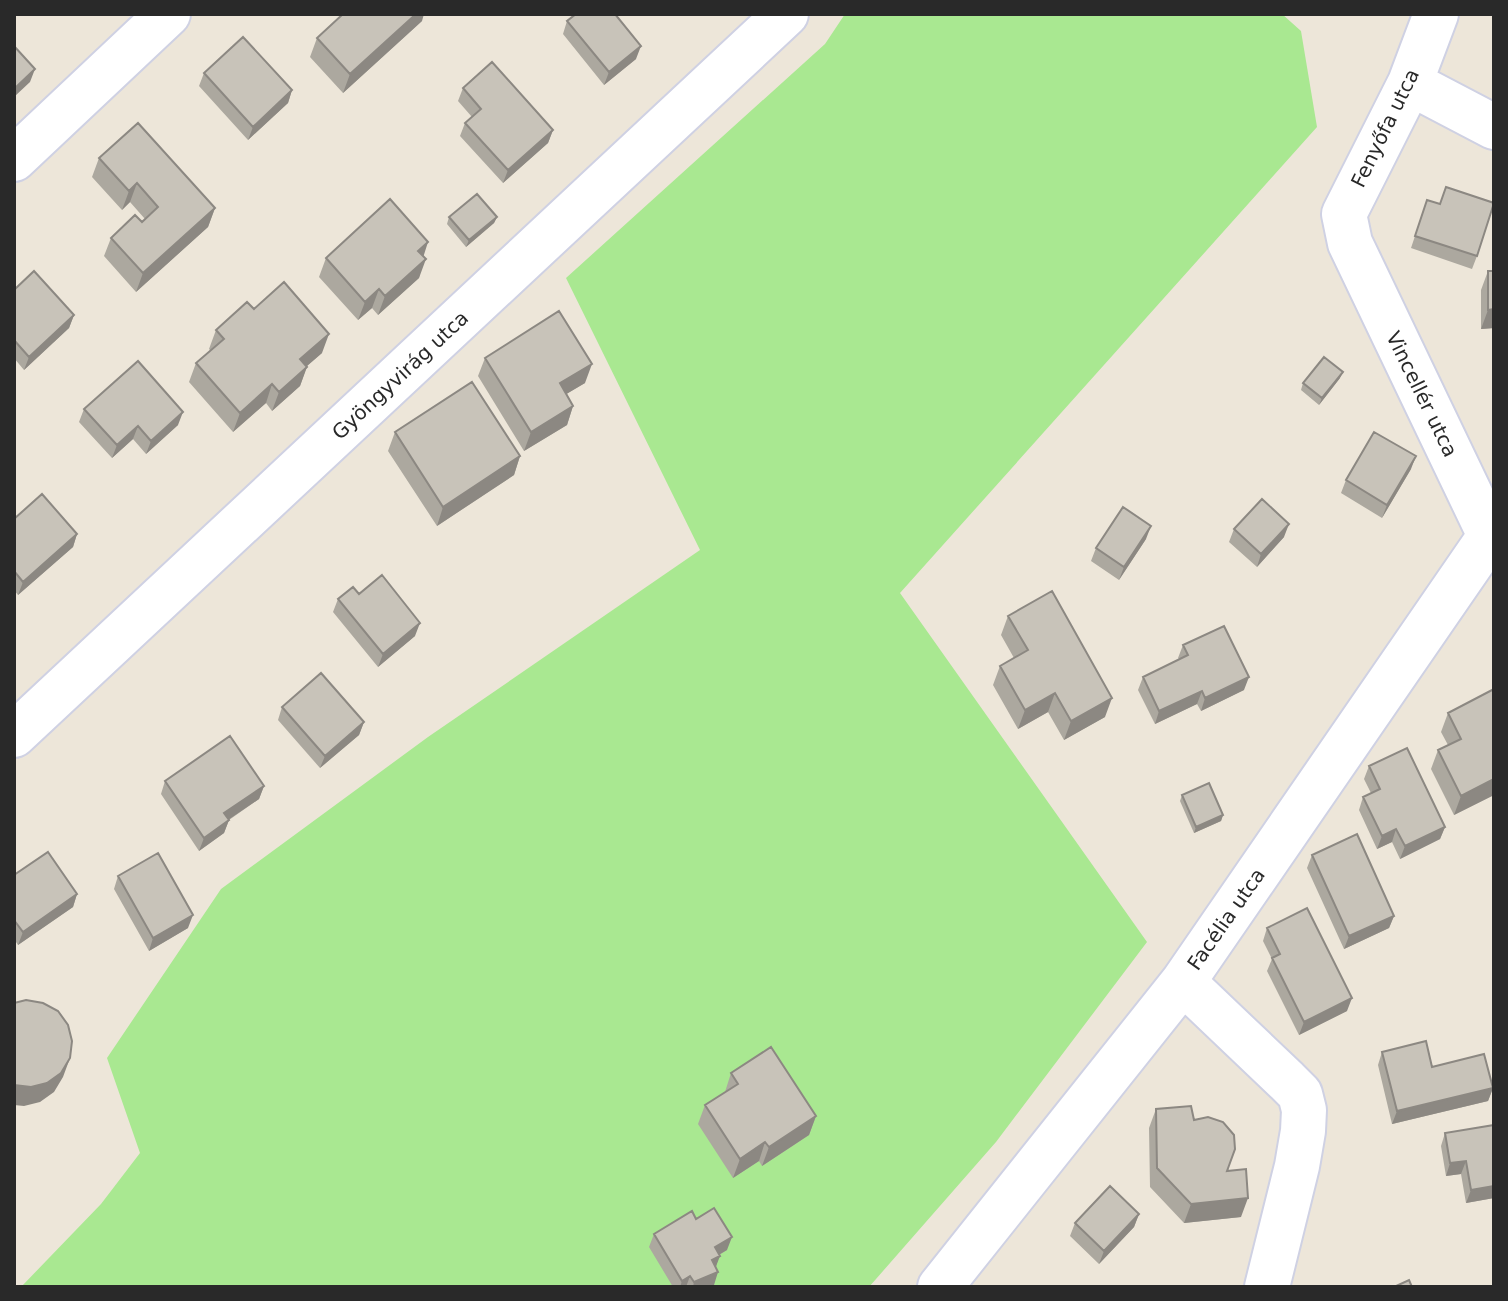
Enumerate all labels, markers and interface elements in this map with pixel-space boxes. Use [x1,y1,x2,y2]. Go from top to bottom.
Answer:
street label: Fenyőfa utca [1346,65,1424,191]
street label: Gyöngyvirág utca [327,306,473,444]
street label: Vincellér utca [1381,327,1463,461]
street label: Facélia utca [1182,863,1270,975]

